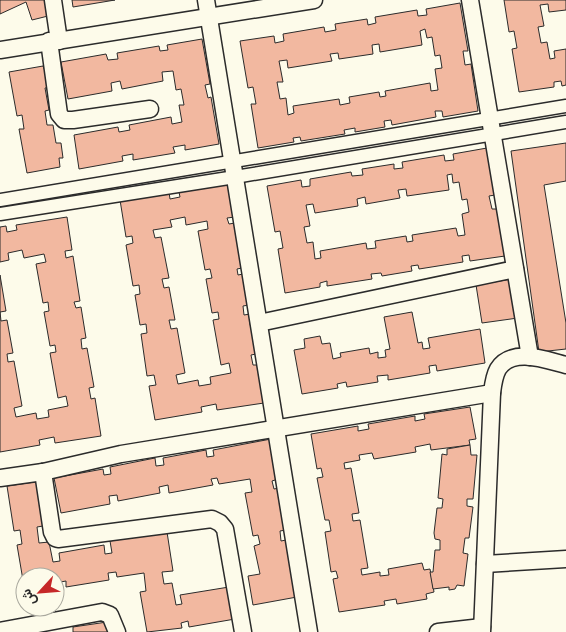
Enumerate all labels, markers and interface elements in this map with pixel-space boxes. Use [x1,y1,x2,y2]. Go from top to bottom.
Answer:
north arrow [15,567,65,617]
text: ش [18,586,41,608]

